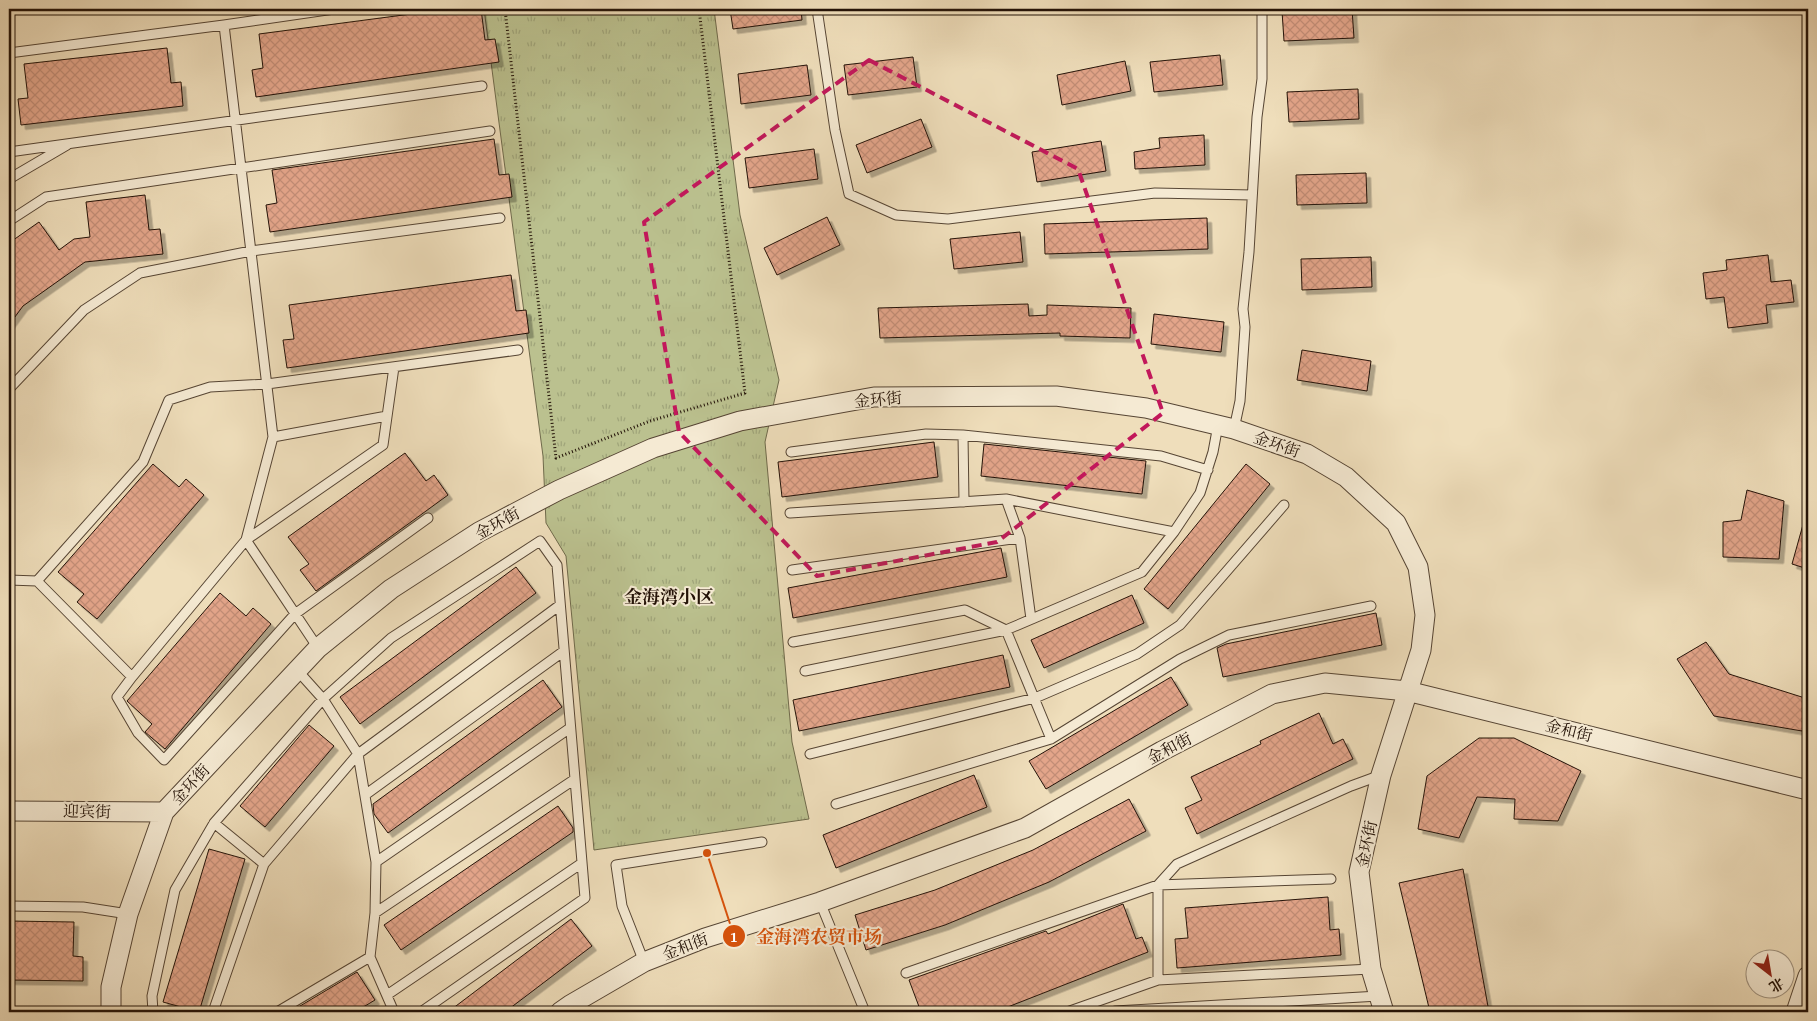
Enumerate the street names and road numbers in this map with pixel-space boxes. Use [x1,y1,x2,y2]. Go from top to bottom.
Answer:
street label: 金环街 [853,385,903,413]
street label: 金环街 [1250,425,1304,463]
street label: 金环街 [470,501,524,545]
street label: 金和街 [1543,713,1595,747]
street label: 金和街 [1142,726,1196,770]
street label: 金环街 [165,758,215,810]
street label: 迎宾街 [63,799,111,823]
street label: 金环街 [1349,818,1383,870]
street label: 金和街 [658,926,712,966]

